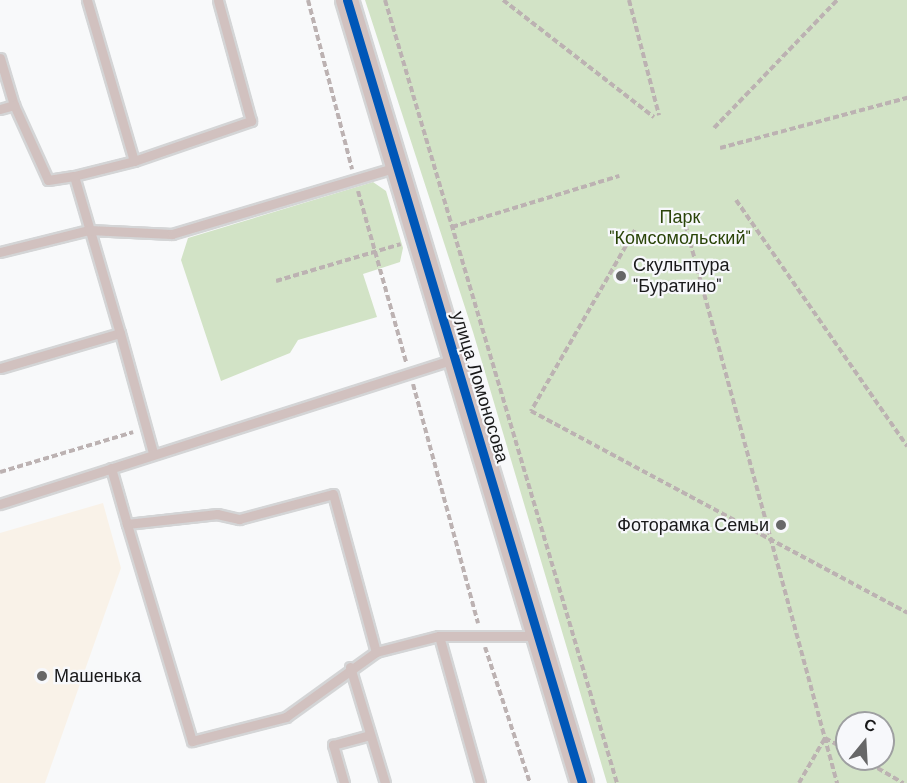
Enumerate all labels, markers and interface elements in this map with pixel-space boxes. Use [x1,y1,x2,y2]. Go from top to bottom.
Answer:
park label: Парк "Комсомольский" [609,207,751,250]
place label: Скульптура "Буратино" [633,255,730,298]
marker: Скульптура "Буратино" [614,269,628,283]
street label: улица Ломоносова [447,309,513,465]
place label: Фоторамка Семьи [617,514,769,536]
marker: Фоторамка Семьи [774,518,788,532]
place label: Машенька [54,665,141,687]
marker: Машенька [35,669,49,683]
north arrow [835,711,895,771]
text: С [861,714,879,737]

